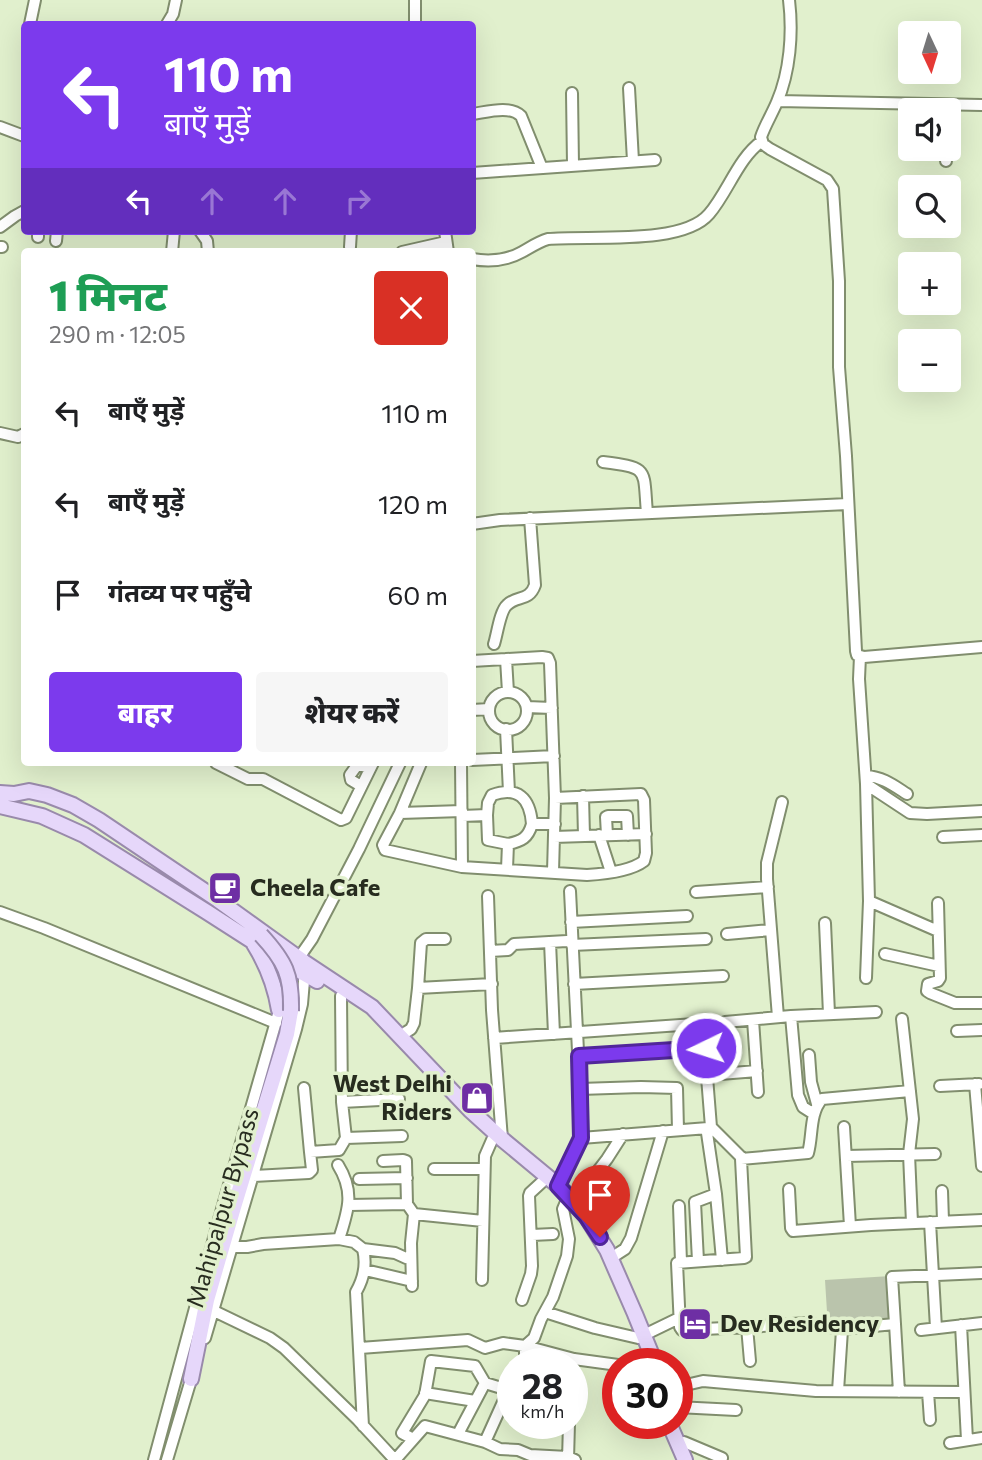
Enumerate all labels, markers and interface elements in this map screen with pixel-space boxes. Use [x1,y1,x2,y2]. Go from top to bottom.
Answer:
north arrow [898,21,961,84]
map controls [898,21,961,392]
text: 110 m [164,42,293,102]
icon: left [49,49,140,140]
button: sound [898,98,961,161]
text: बाएँ मुड़ें [164,102,251,142]
button: search [898,175,961,238]
icon: left [120,182,158,220]
icon: ahead [193,182,231,220]
icon: ahead [266,182,304,220]
icon: right [339,182,377,220]
button: + [898,252,961,315]
text: 1 मिनट [49,268,167,320]
button: close [374,271,448,345]
text: 290 m · 12:05 [49,320,186,348]
button: − [898,329,961,392]
icon: left [49,394,87,432]
text: बाएँ मुड़ें [108,394,184,425]
text: 110 m [381,397,448,428]
icon: left [49,485,87,523]
text: बाएँ मुड़ें [108,485,184,516]
text: 120 m [378,488,448,519]
icon: arrive [49,576,87,614]
text: गंतव्य पर पहुँचे [108,576,252,607]
text: 60 m [388,579,448,610]
button: बाहर [49,672,242,752]
button: शेयर करें [256,672,448,752]
cafe icon: Cheela Cafe [206,869,244,907]
place label: Cheela Cafe [250,872,380,901]
position arrow [669,1011,743,1085]
place label: West Delhi Riders [333,1068,452,1125]
shop icon: West Delhi Riders [458,1079,496,1117]
street label: Mahipalpur Bypass [179,1104,264,1311]
pin [570,1165,630,1237]
icon: arrive [581,1176,619,1214]
hotel icon: Dev Residency [676,1305,714,1343]
place label: Dev Residency [720,1308,879,1337]
speed limit sign: 30 [602,1348,693,1439]
text: 28 [522,1363,563,1406]
text: km/h [521,1400,564,1422]

